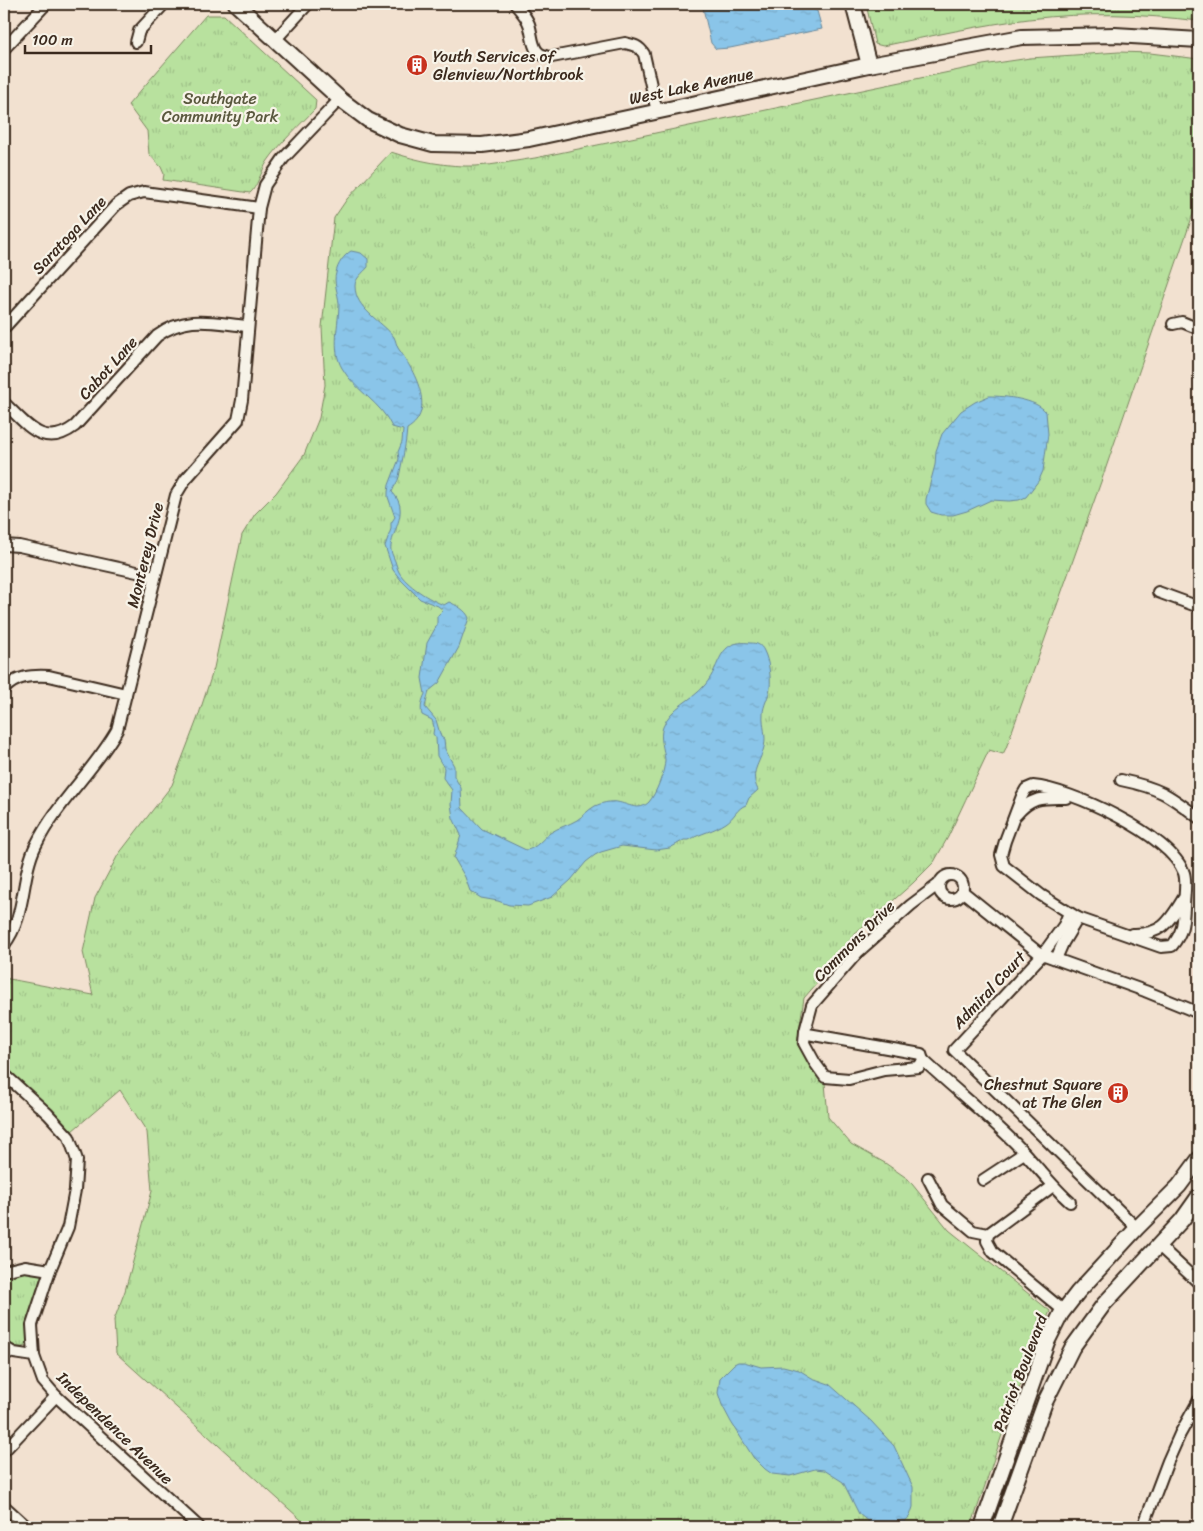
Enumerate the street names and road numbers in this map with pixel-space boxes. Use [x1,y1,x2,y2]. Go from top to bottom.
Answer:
street label: West Lake Avenue [626,59,756,113]
street label: Saratoga Lane [24,188,114,281]
street label: Cabot Lane [71,329,145,407]
street label: Monterey Drive [118,499,172,611]
street label: Commons Drive [806,893,902,989]
street label: Admiral Court [944,944,1034,1037]
street label: Patriot Boulevard [984,1309,1056,1436]
street label: Independence Avenue [49,1363,180,1492]

